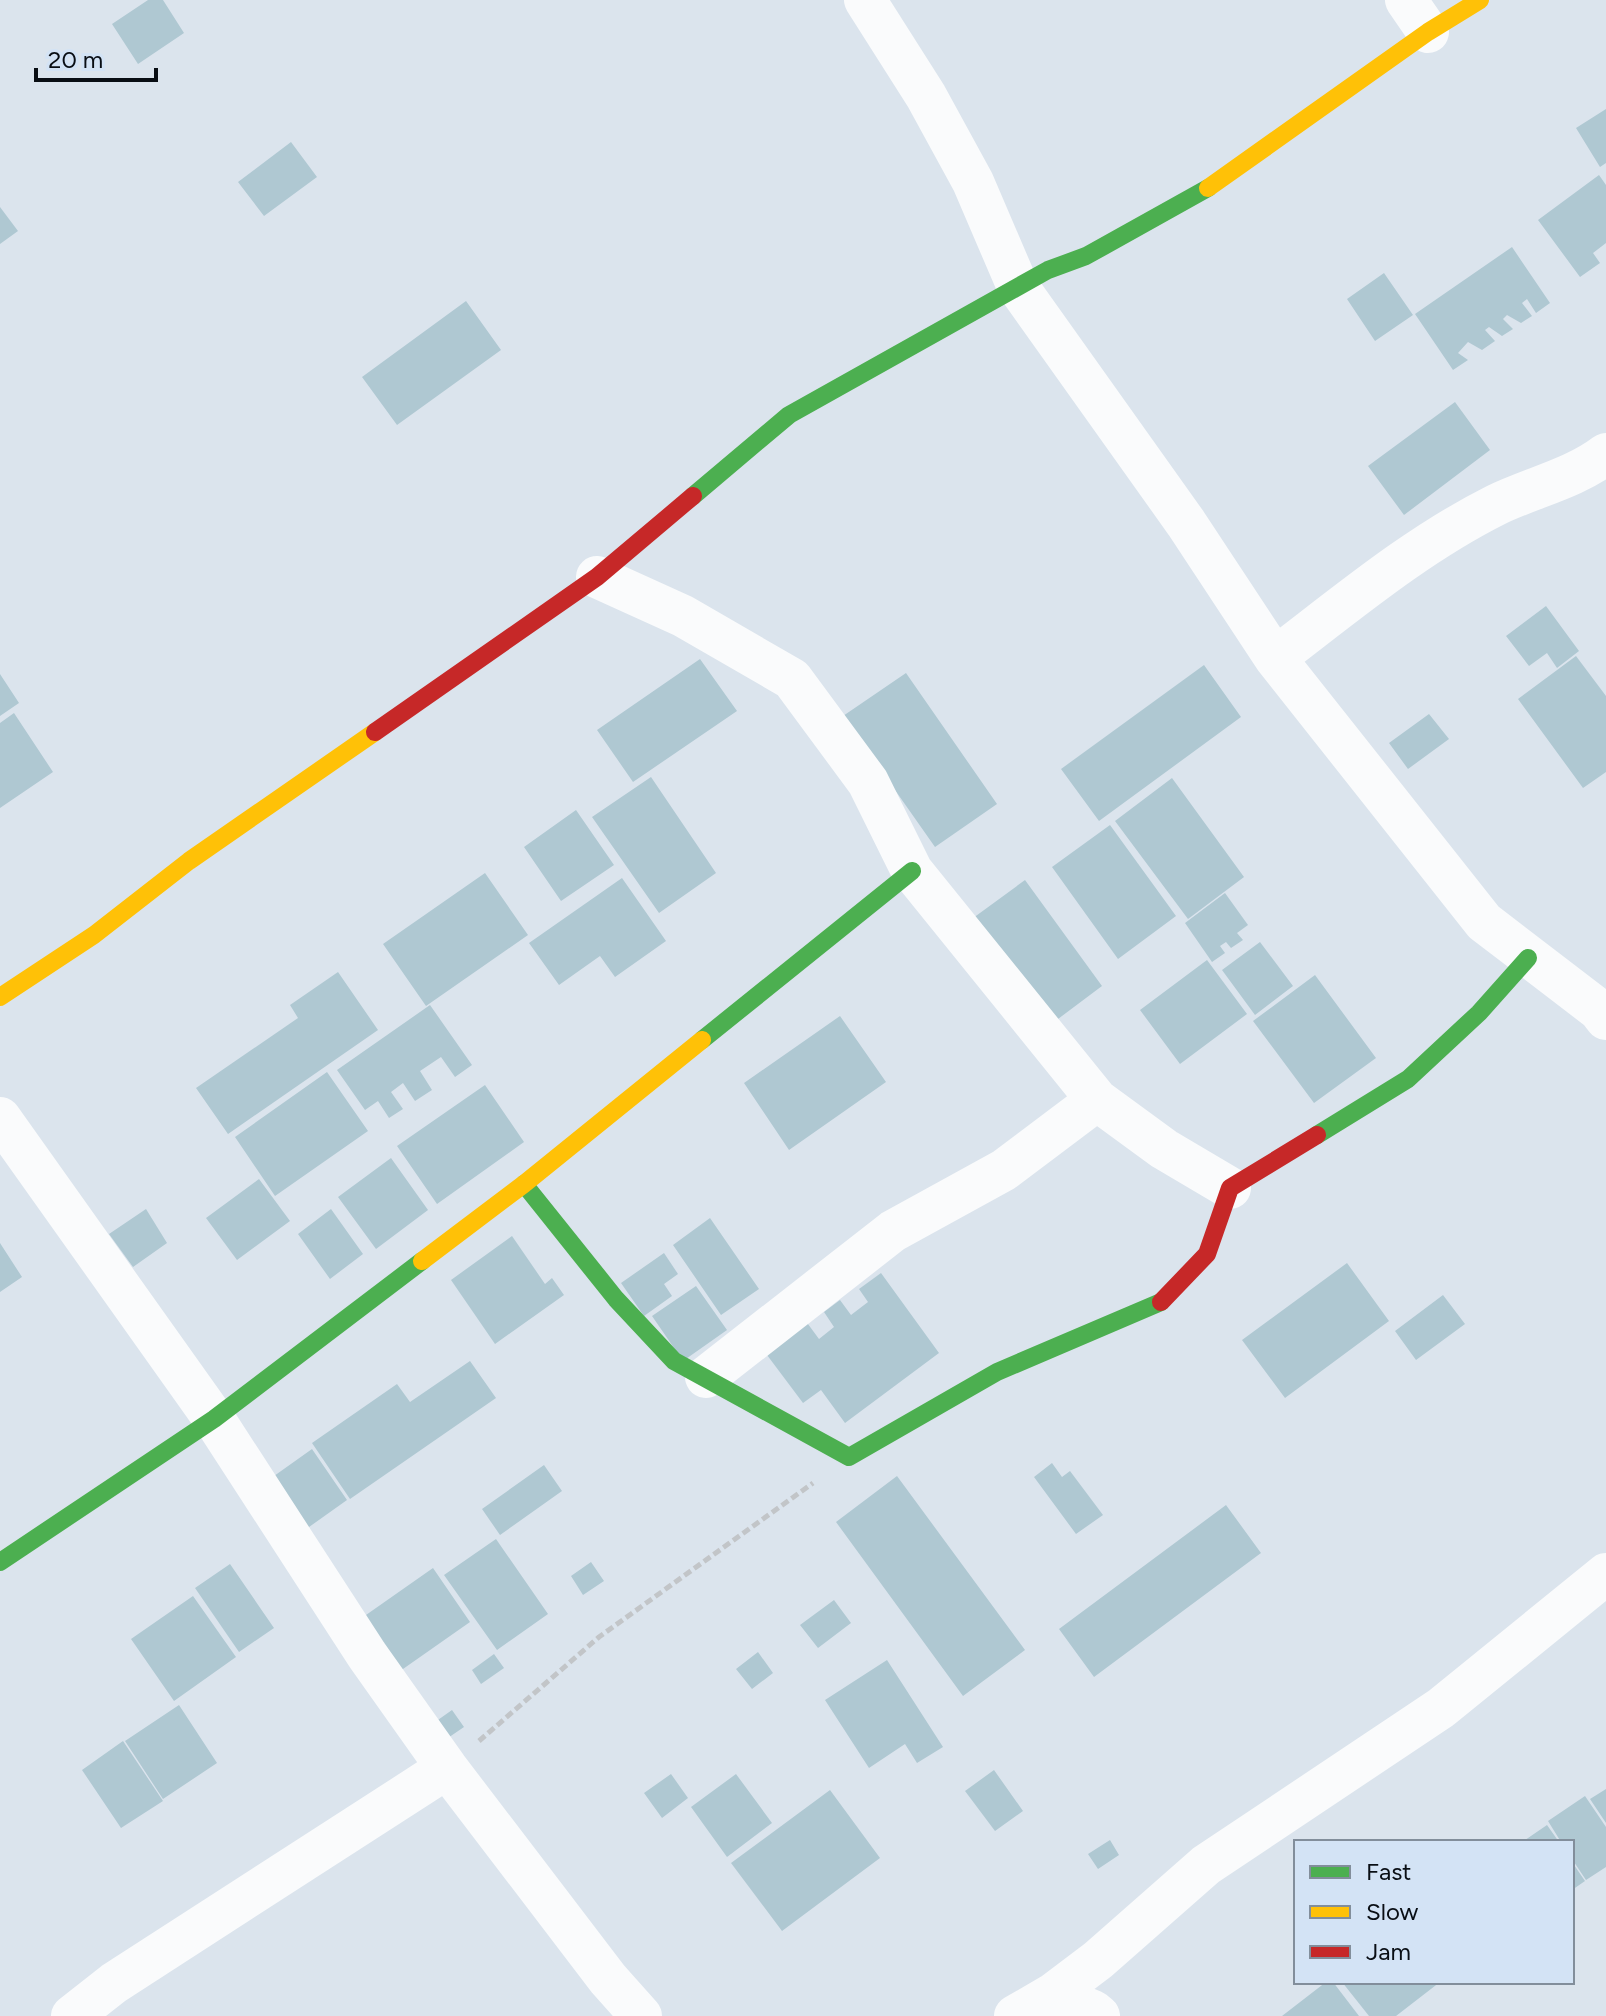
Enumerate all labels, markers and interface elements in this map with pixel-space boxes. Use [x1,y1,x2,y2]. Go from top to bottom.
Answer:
scale bar [36,32,156,82]
text: 20 m [48,45,103,74]
legend [1294,1840,1574,1984]
text: Fast [1366,1857,1411,1886]
text: Slow [1366,1897,1419,1926]
text: Jam [1366,1937,1411,1966]

